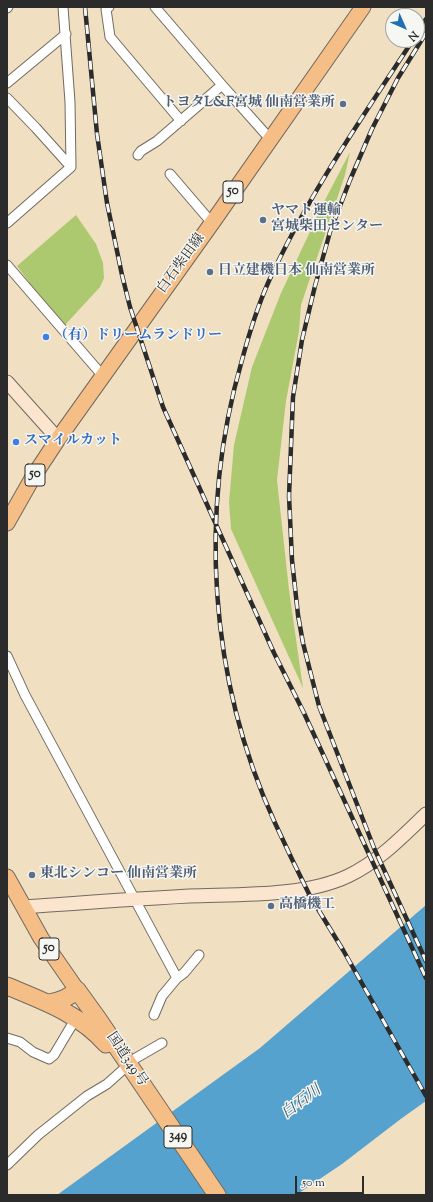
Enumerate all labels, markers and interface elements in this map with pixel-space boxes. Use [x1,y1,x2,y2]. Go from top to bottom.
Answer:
north arrow [385,8,425,48]
text: N [404,27,422,45]
place label: トヨタL&F宮城 仙南営業所 [163,96,335,112]
marker: トヨタL&F宮城 仙南営業所 [338,99,348,109]
road number: 50 [223,181,243,203]
place label: ヤマト運輸 宮城柴田センター [271,204,383,236]
marker: ヤマト運輸 宮城柴田センター [258,215,268,225]
street label: 白石柴田線 [155,231,209,297]
place label: 日立建機日本 仙南営業所 [218,264,375,280]
marker: 日立建機日本 仙南営業所 [205,267,215,277]
place label: （有）ドリームランドリー [54,329,222,345]
marker: （有）ドリームランドリー [41,332,51,342]
place label: スマイルカット [24,434,122,450]
marker: スマイルカット [11,437,21,447]
road number: 50 [25,464,45,486]
place label: 東北シンコー 仙南営業所 [40,867,197,883]
marker: 東北シンコー 仙南営業所 [27,870,37,880]
place label: 高橋機工 [279,898,335,914]
marker: 高橋機工 [266,901,276,911]
road number: 50 [39,938,59,960]
street label: 国道349号 [102,1030,150,1090]
water label: 白石川 [279,1082,325,1124]
road number: 349 [164,1126,192,1148]
scale bar [297,1168,366,1194]
text: 50 m [302,1174,325,1192]

